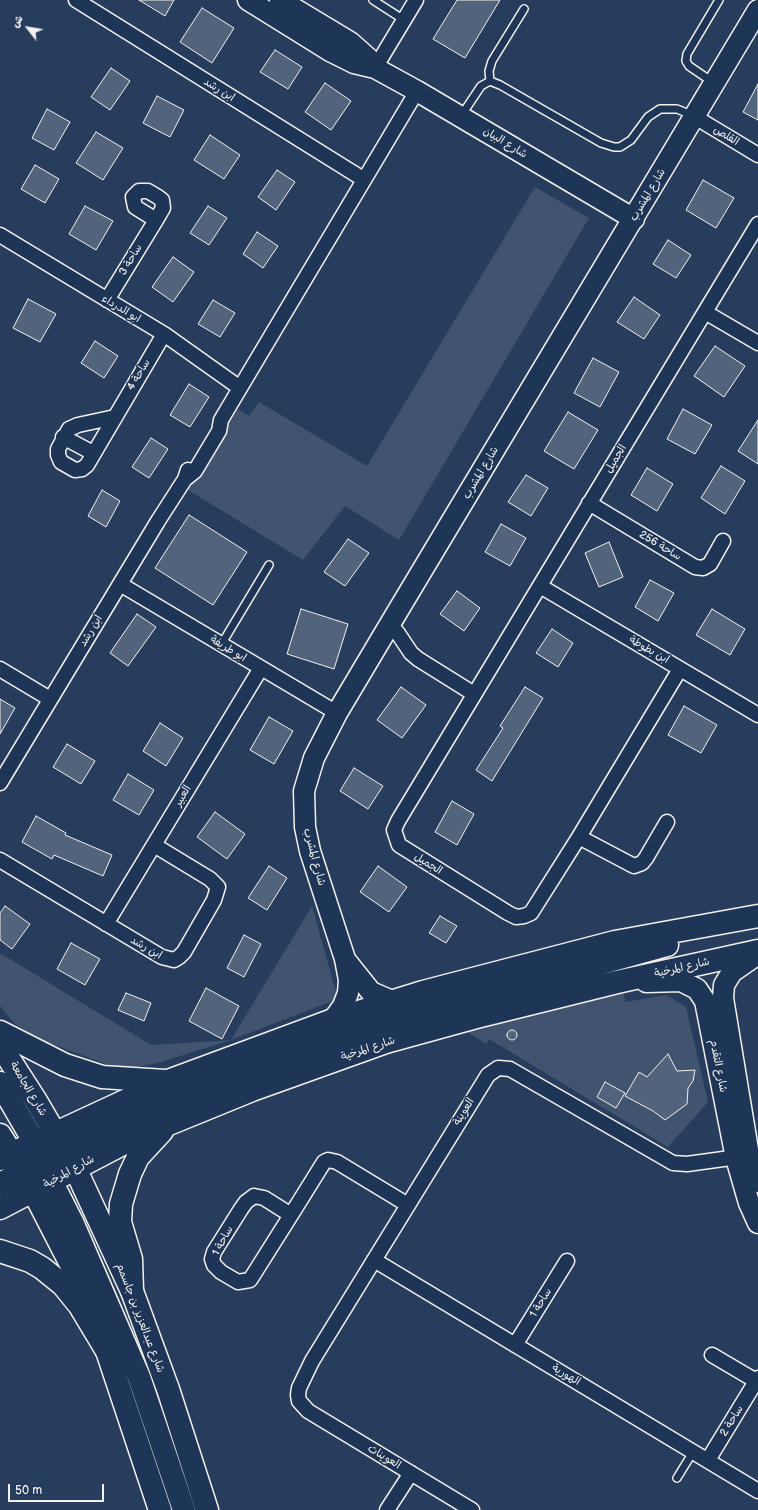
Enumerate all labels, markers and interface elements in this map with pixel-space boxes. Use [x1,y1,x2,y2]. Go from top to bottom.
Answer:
north arrow [8,8,48,48]
text: ش [9,13,26,30]
street label: ابن رشد [201,75,237,105]
street label: القلص [711,123,741,149]
street label: شارع البيان [481,125,529,161]
street label: شارع المشرب [627,166,669,224]
street label: ساحة 3 [117,242,145,278]
street label: ابو الدرداء [99,292,143,326]
street label: ساحة 4 [125,357,153,393]
street label: الجميل [602,442,630,476]
street label: شارع المشرب [460,444,502,502]
street label: ساحة 256 [636,528,684,564]
street label: ابن رشد [76,613,106,649]
street label: ابو طريفة [207,633,249,665]
street label: ابن بطوطة [627,633,671,667]
street label: العبير [172,783,194,809]
street label: شارع المشرب [300,827,328,887]
street label: الجميل [411,850,445,878]
street label: ابن رشد [128,934,164,962]
street label: شارع المرخية [653,955,711,981]
street label: شارع المرخية [339,1034,397,1064]
street label: شارع التقدم [706,1038,730,1094]
street label: شارع الجامعة [7,1060,49,1118]
street label: العوينة [450,1096,478,1128]
street label: شارع المرخية [41,1153,97,1191]
street label: ساحة 1 [210,1224,236,1258]
street label: شارع عبدالعزيز بن جاسمم [113,1261,167,1375]
street label: ساحة 1 [527,1286,555,1320]
street label: الهورية [549,1361,583,1389]
street label: ساحة 2 [718,1403,746,1439]
street label: العوينات [365,1442,403,1472]
scale bar [10,1476,106,1502]
text: 50 m [15,1483,42,1498]

